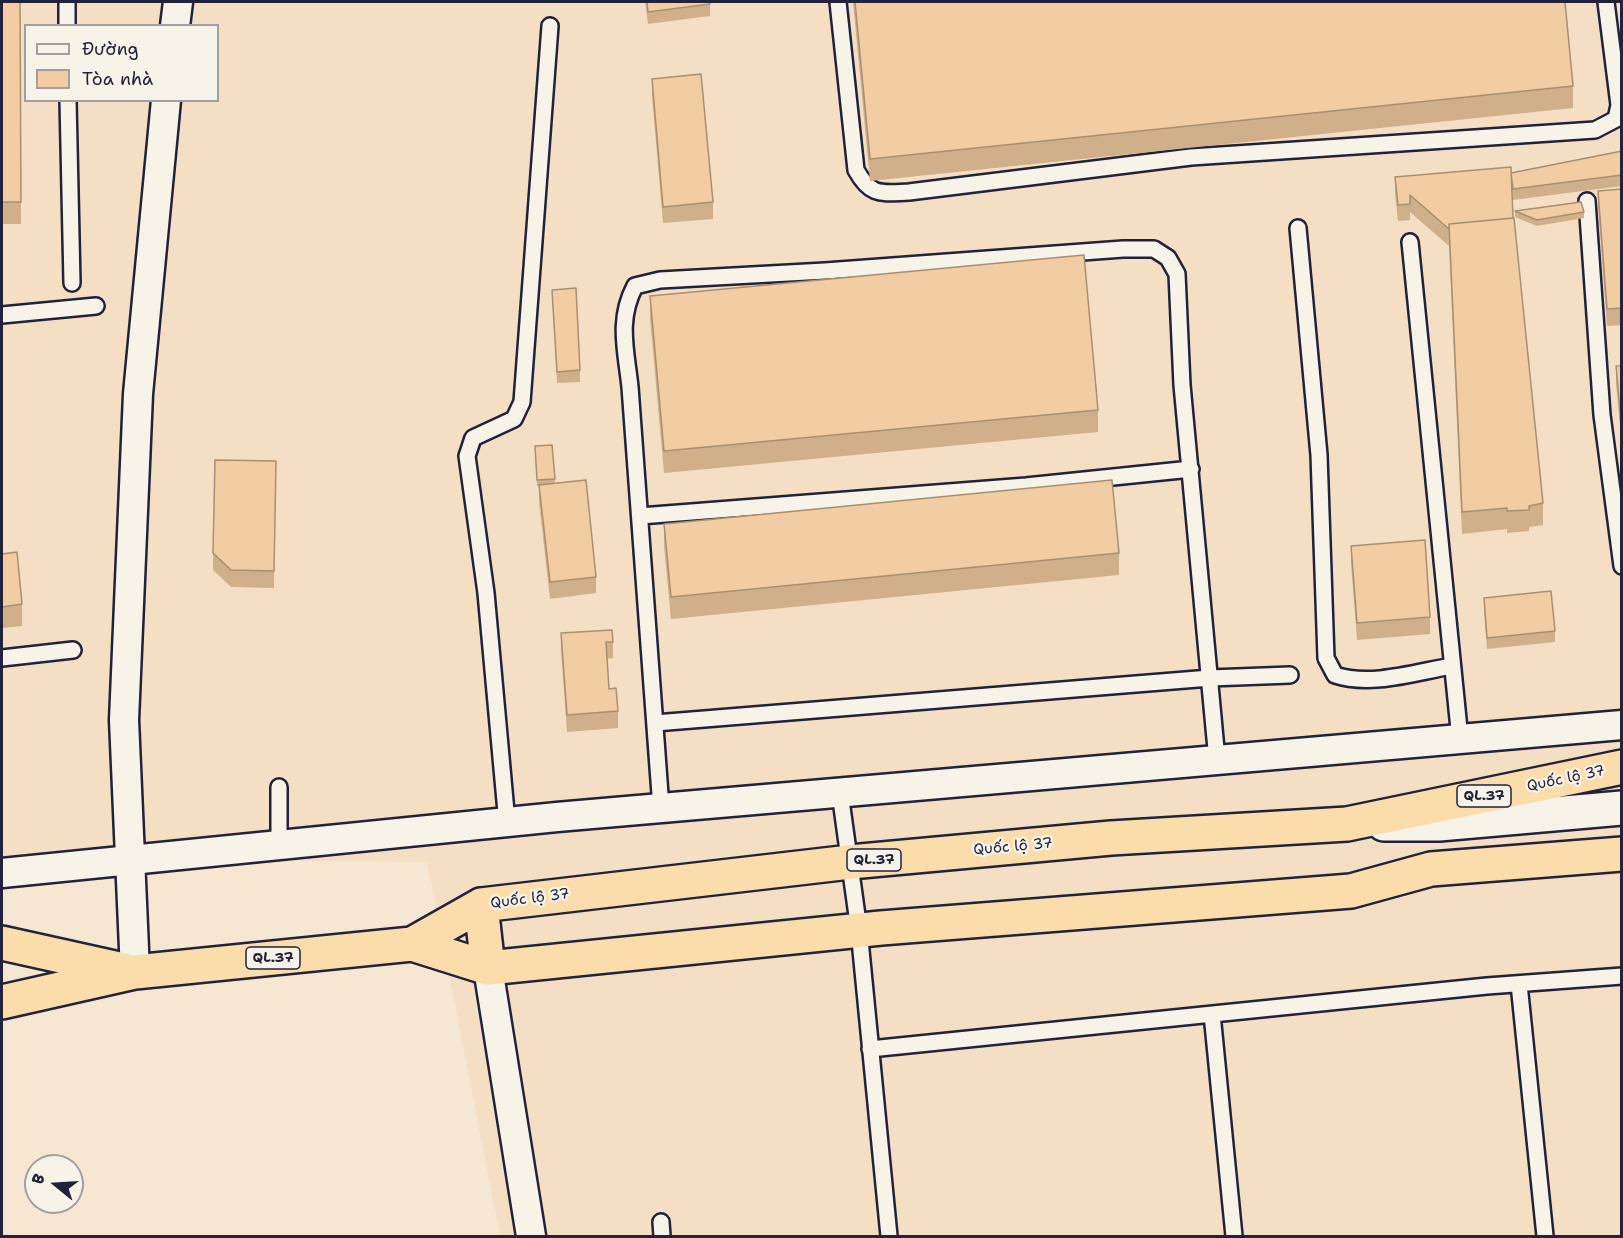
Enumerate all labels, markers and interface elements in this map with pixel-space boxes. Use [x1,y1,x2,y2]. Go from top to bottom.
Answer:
legend [24,24,219,102]
text: Đường [82,37,139,61]
text: Tòa nhà [82,67,153,91]
street label: Quốc lộ 37 [1525,762,1607,796]
road number: QL.37 [1457,785,1511,807]
street label: Quốc lộ 37 [973,835,1053,859]
road number: QL.37 [847,849,901,871]
street label: Quốc lộ 37 [490,885,570,913]
road number: QL.37 [246,947,300,969]
north arrow [24,1154,84,1214]
text: B [27,1171,50,1187]

